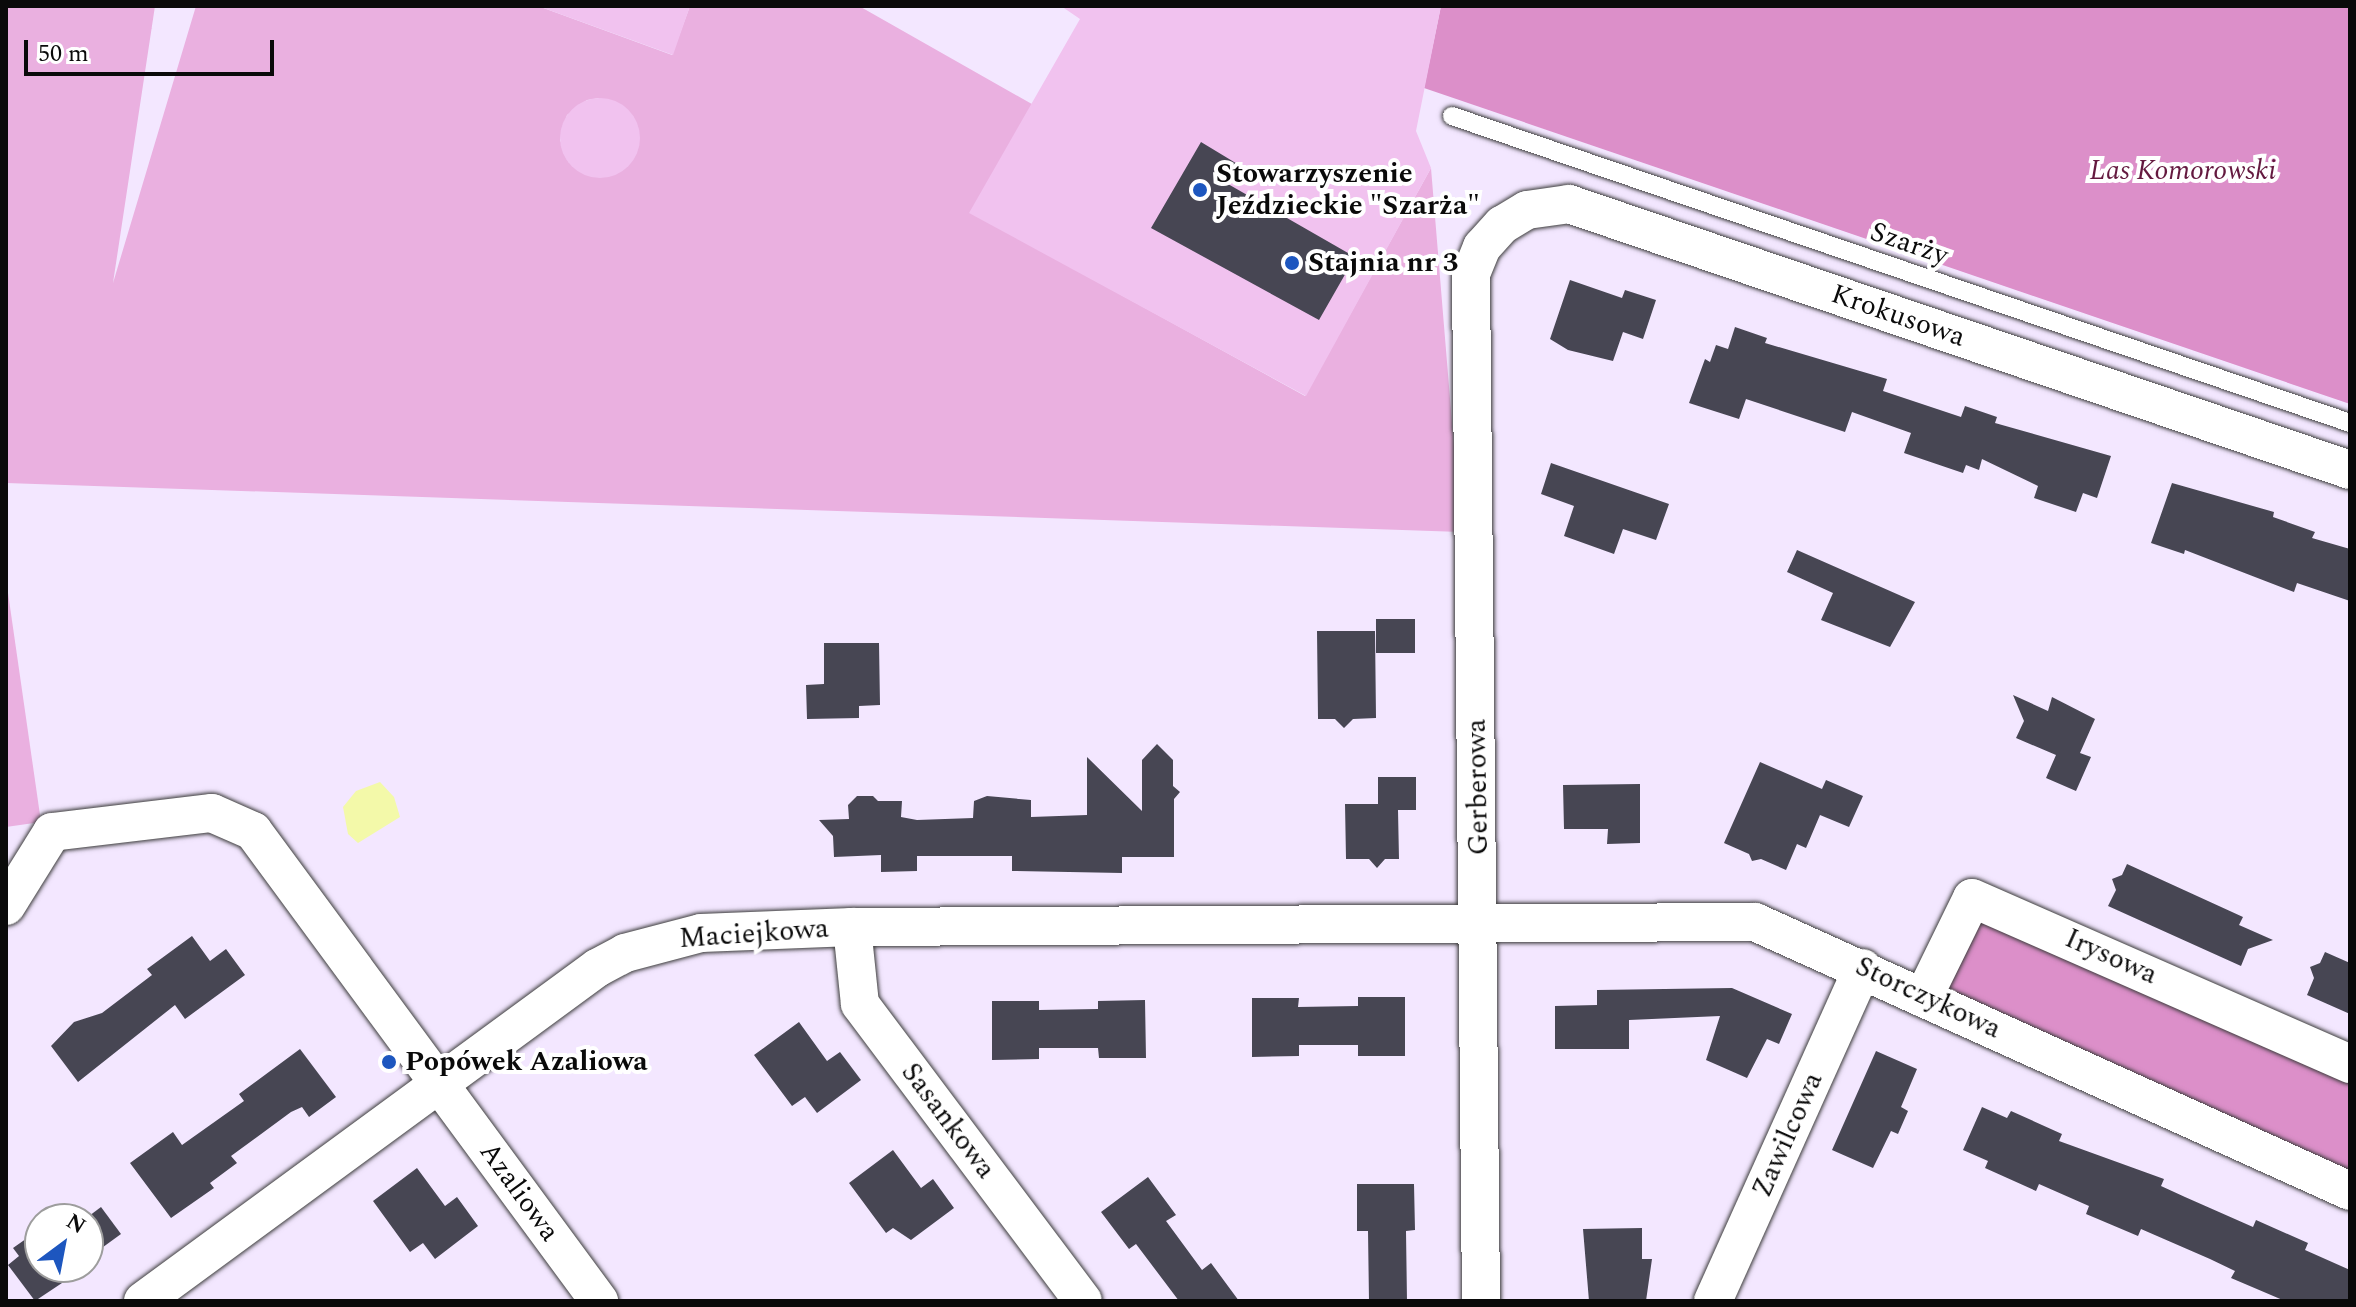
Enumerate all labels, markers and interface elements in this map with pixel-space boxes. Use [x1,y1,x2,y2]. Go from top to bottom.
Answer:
scale bar [28,24,278,74]
text: 50 m [38,36,89,72]
park label: Las Komorowski [2090,154,2276,188]
place label: Stowarzyszenie Jeździeckie "Szarża" [1216,157,1480,223]
marker: Stowarzyszenie Jeździeckie "Szarża" [1191,181,1209,199]
street label: Szarży [1866,215,1952,273]
place label: Stajnia nr 3 [1308,246,1458,280]
marker: Stajnia nr 3 [1283,254,1301,272]
street label: Krokusowa [1827,277,1969,355]
street label: Gerberowa [1460,718,1496,856]
street label: Maciejkowa [678,912,830,956]
street label: Irysowa [2060,922,2162,992]
street label: Storczykowa [1850,950,2006,1046]
place label: Popówek Azaliowa [405,1045,648,1079]
marker: Popówek Azaliowa [380,1053,398,1071]
street label: Sasankowa [894,1057,1002,1185]
street label: Zawilcowa [1746,1067,1830,1203]
street label: Azaliowa [472,1136,566,1248]
north arrow [24,1203,104,1283]
text: N [60,1205,92,1243]

